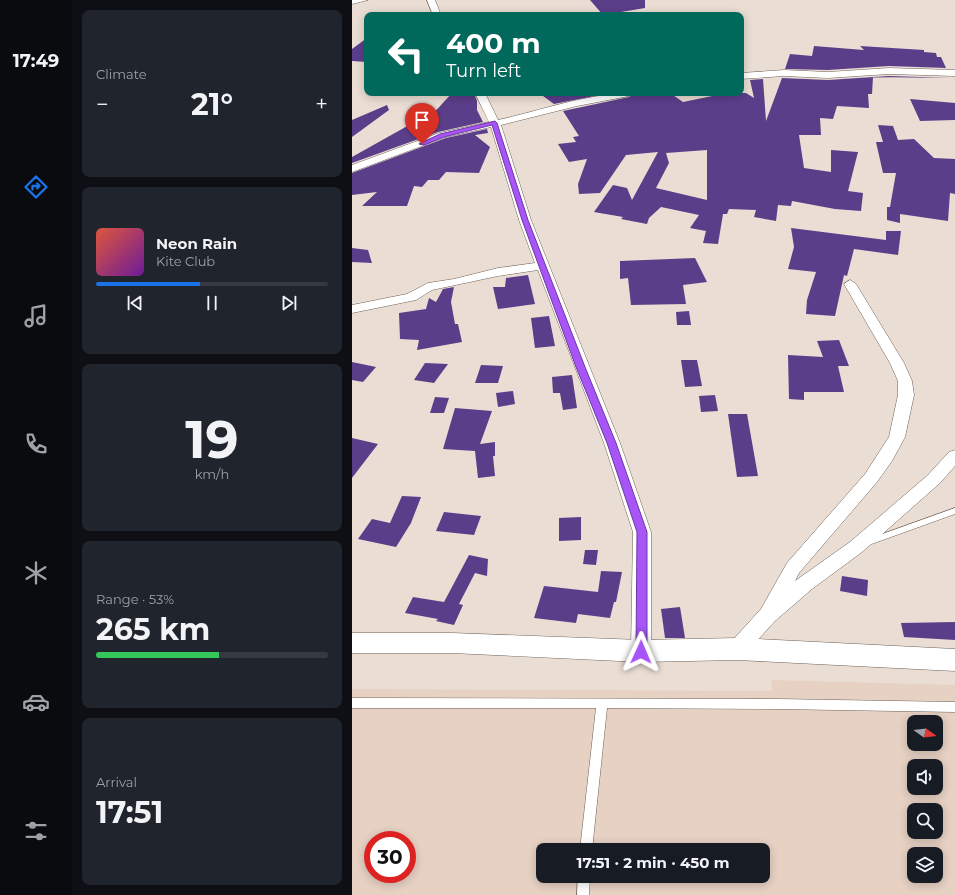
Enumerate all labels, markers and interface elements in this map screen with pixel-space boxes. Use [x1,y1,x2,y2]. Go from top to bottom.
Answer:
text: 400 m [446,26,541,60]
icon: left [380,28,432,80]
text: 17:49 [13,50,59,72]
text: Turn left [446,60,521,82]
text: Climate [96,66,147,82]
text: 21° [191,86,233,123]
text: − [96,91,109,118]
text: + [315,91,328,118]
pin [405,103,439,144]
icon: arrive [411,109,433,131]
icon: directions [22,173,50,201]
text: Neon Rain [156,234,237,253]
text: Kite Club [156,253,215,269]
icon: previous [124,292,146,314]
icon: pause [201,292,223,314]
icon: next [278,292,300,314]
icon: music [22,302,50,330]
text: 19 [185,408,239,471]
icon: phone [22,430,50,458]
text: km/h [195,466,229,482]
icon: climate [22,559,50,587]
text: Range · 53% [96,591,174,607]
text: 265 km [96,611,210,648]
position arrow [620,631,662,673]
icon: car [22,688,50,716]
north arrow [907,715,943,751]
map controls [907,715,943,883]
button: sound [907,759,943,795]
text: Arrival [96,774,137,790]
text: 17:51 [96,794,163,831]
button: search [907,803,943,839]
icon: filters [22,817,50,845]
speed limit sign: 30 [364,831,416,883]
button: layers [907,847,943,883]
text: 17:51 · 2 min · 450 m [577,853,729,872]

